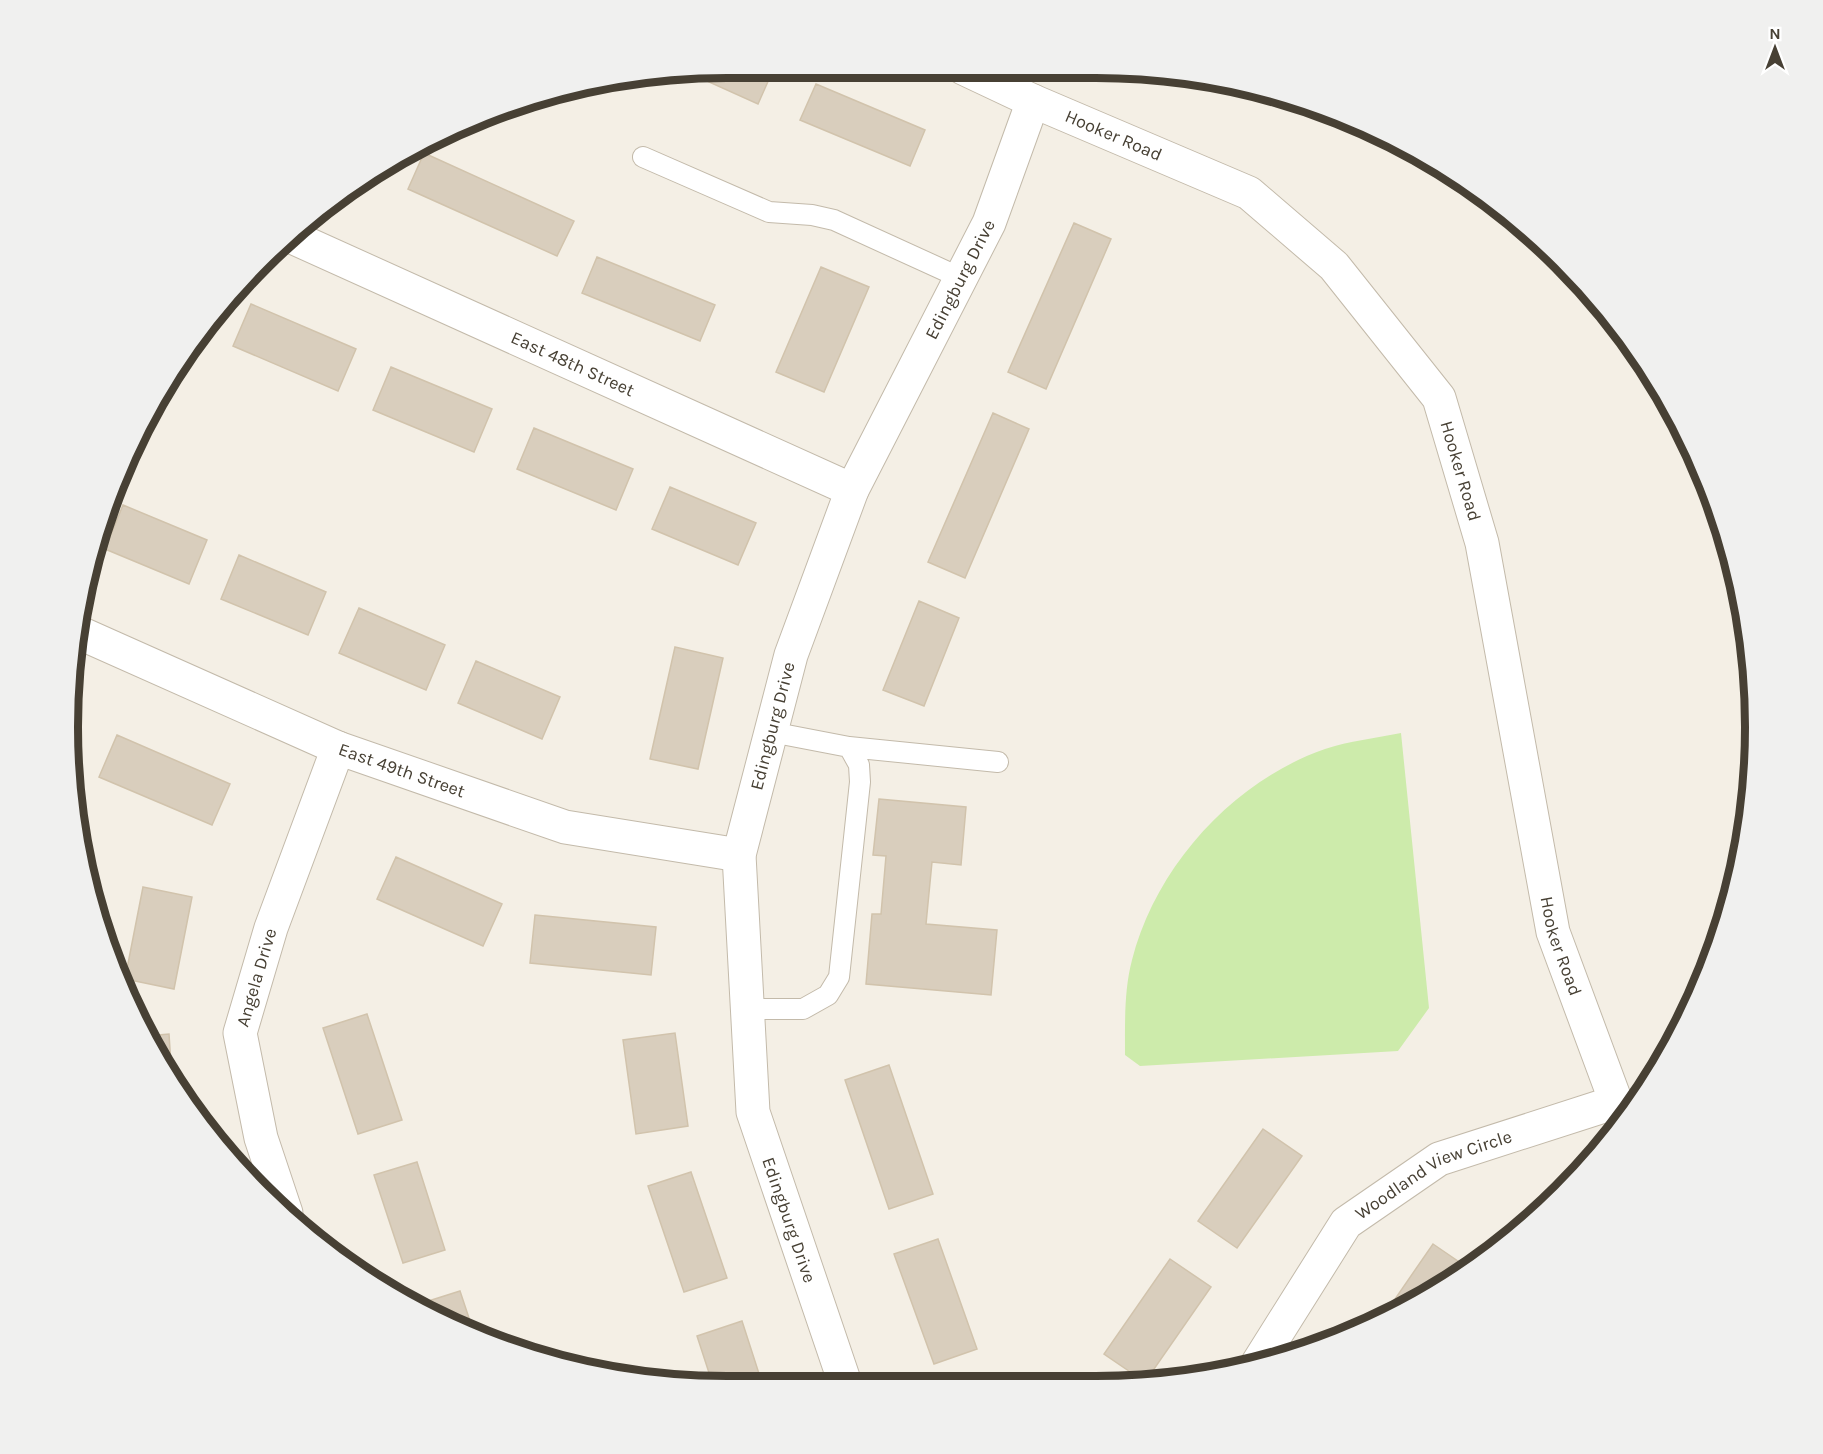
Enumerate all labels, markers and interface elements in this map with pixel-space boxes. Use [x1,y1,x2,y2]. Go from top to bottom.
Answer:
north arrow [1745,18,1805,78]
text: N [1769,24,1781,43]
street label: Hooker Road [1062,105,1165,166]
street label: Edingburg Drive [920,216,1000,343]
street label: East 48th Street [508,326,638,401]
street label: Hooker Road [1435,418,1486,524]
street label: Edingburg Drive [745,660,800,792]
street label: East 49th Street [336,738,468,802]
street label: Hooker Road [1536,894,1587,999]
street label: Angela Drive [231,925,281,1030]
street label: Woodland View Circle [1351,1125,1515,1224]
street label: Edingburg Drive [757,1154,821,1286]

